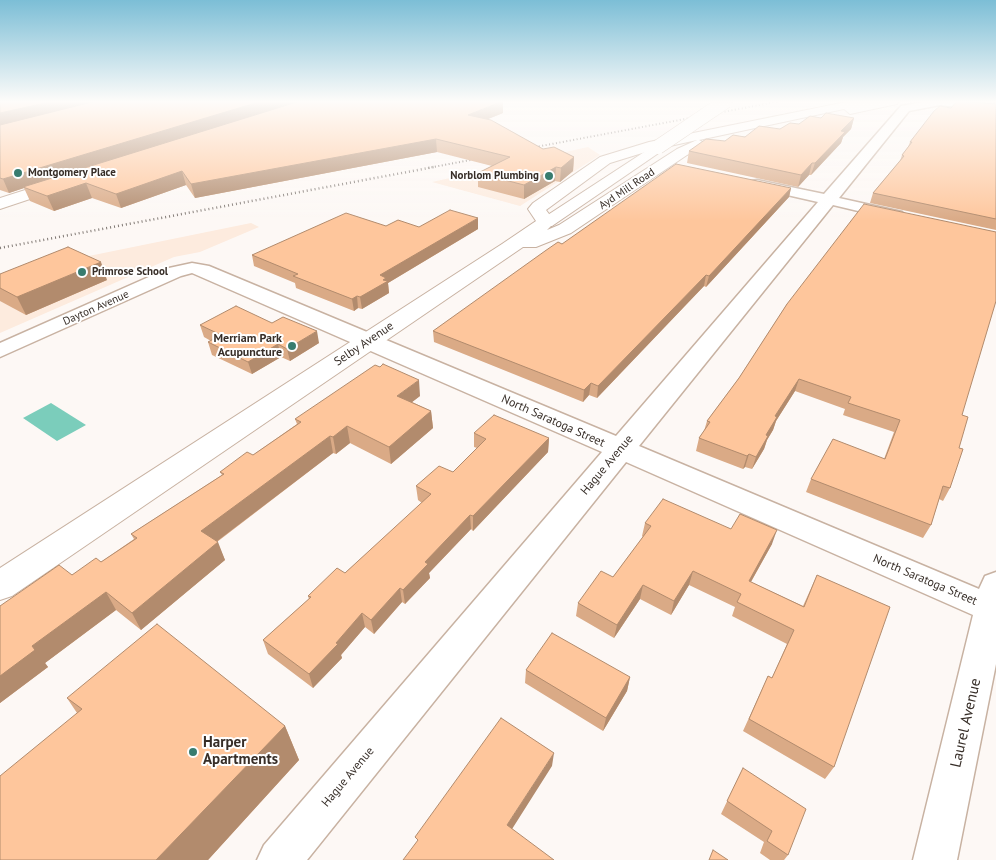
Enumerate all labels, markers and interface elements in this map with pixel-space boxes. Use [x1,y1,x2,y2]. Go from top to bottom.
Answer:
place label: Montgomery Place [28,166,116,180]
street label: Ayd Mill Road [597,166,657,212]
marker: Montgomery Place [12,167,24,179]
place label: Norblom Plumbing [450,169,539,183]
marker: Norblom Plumbing [543,170,555,182]
place label: Primrose School [92,265,168,279]
marker: Primrose School [76,266,88,278]
street label: Dayton Avenue [61,288,131,328]
street label: Selby Avenue [332,319,396,369]
place label: Merriam Park Acupuncture [213,332,282,360]
marker: Merriam Park Acupuncture [286,340,298,352]
street label: North Saratoga Street [499,392,607,450]
street label: Hague Avenue [578,432,636,498]
street label: North Saratoga Street [871,552,979,608]
street label: Laurel Avenue [947,677,985,769]
place label: Harper Apartments [203,734,278,769]
street label: Hague Avenue [319,744,377,810]
marker: Harper Apartments [187,746,199,758]

